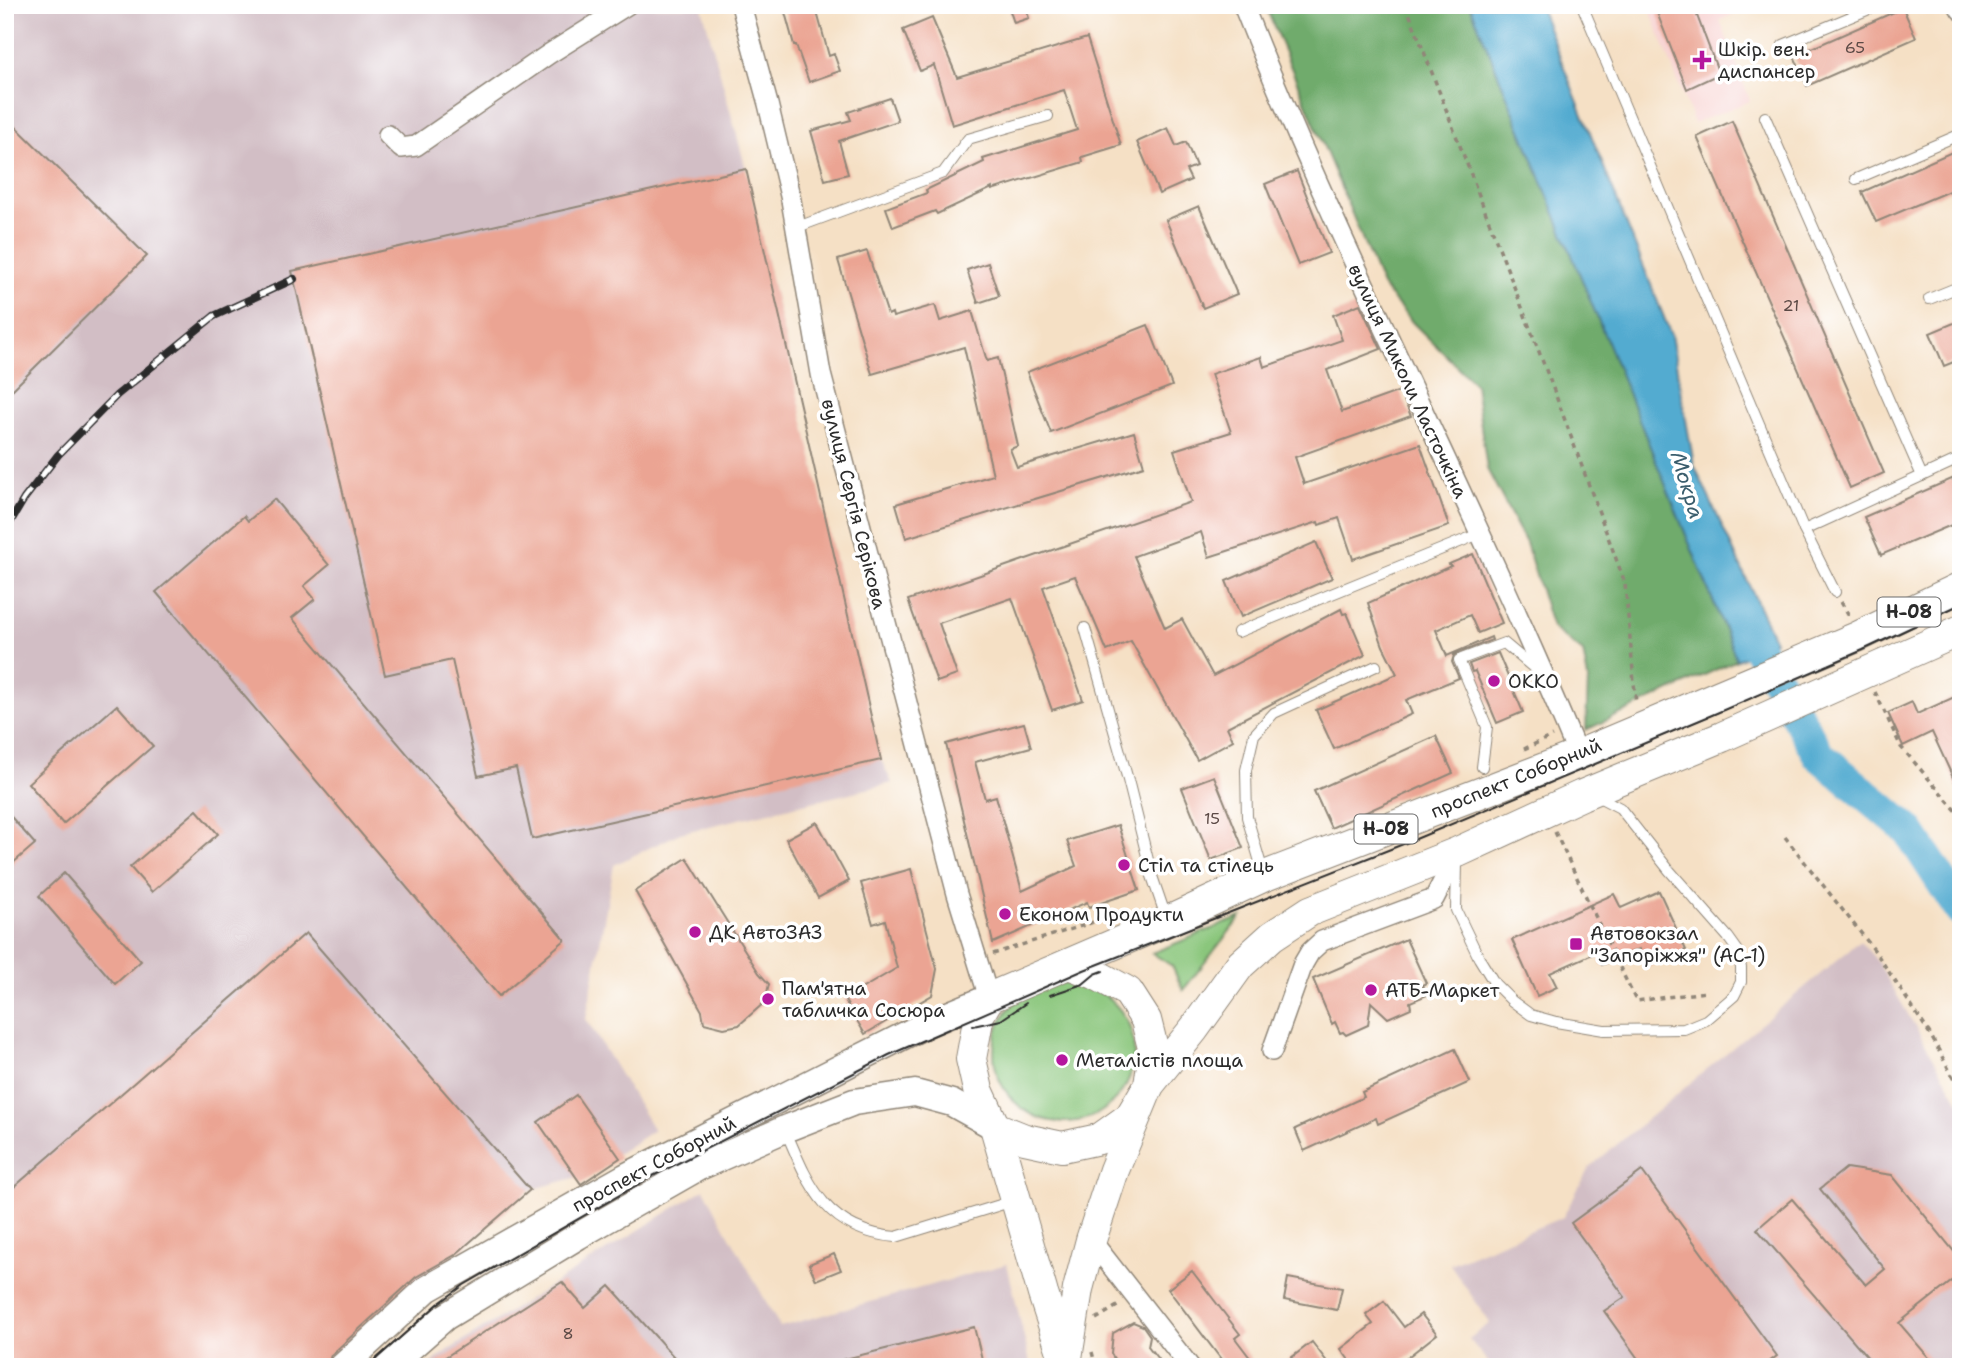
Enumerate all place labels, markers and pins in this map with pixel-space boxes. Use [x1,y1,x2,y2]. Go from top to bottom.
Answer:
place label: Шкір. вен. диспансер [1718,37,1816,84]
marker: Шкір. вен. диспансер [1692,50,1712,70]
place label: ОККО [1508,669,1559,694]
marker: ОККО [1486,673,1502,689]
place label: Стіл та стілець [1138,853,1274,878]
marker: Стіл та стілець [1116,857,1132,873]
place label: Економ Продукти [1019,902,1184,927]
marker: Економ Продукти [997,906,1013,922]
place label: ДК АвтоЗАЗ [709,920,822,945]
place label: Автовокзал "Запоріжжя" (АС-1) [1590,921,1765,968]
marker: ДК АвтоЗАЗ [687,924,703,940]
marker: Автовокзал "Запоріжжя" (АС-1) [1568,936,1584,952]
place label: Пам'ятна табличка Сосюра [782,976,945,1023]
place label: АТБ-Маркет [1385,978,1500,1003]
marker: АТБ-Маркет [1363,982,1379,998]
marker: Пам'ятна табличка Сосюра [760,991,776,1007]
place label: Металістів площа [1076,1048,1243,1073]
marker: Металістів площа [1054,1052,1070,1068]

